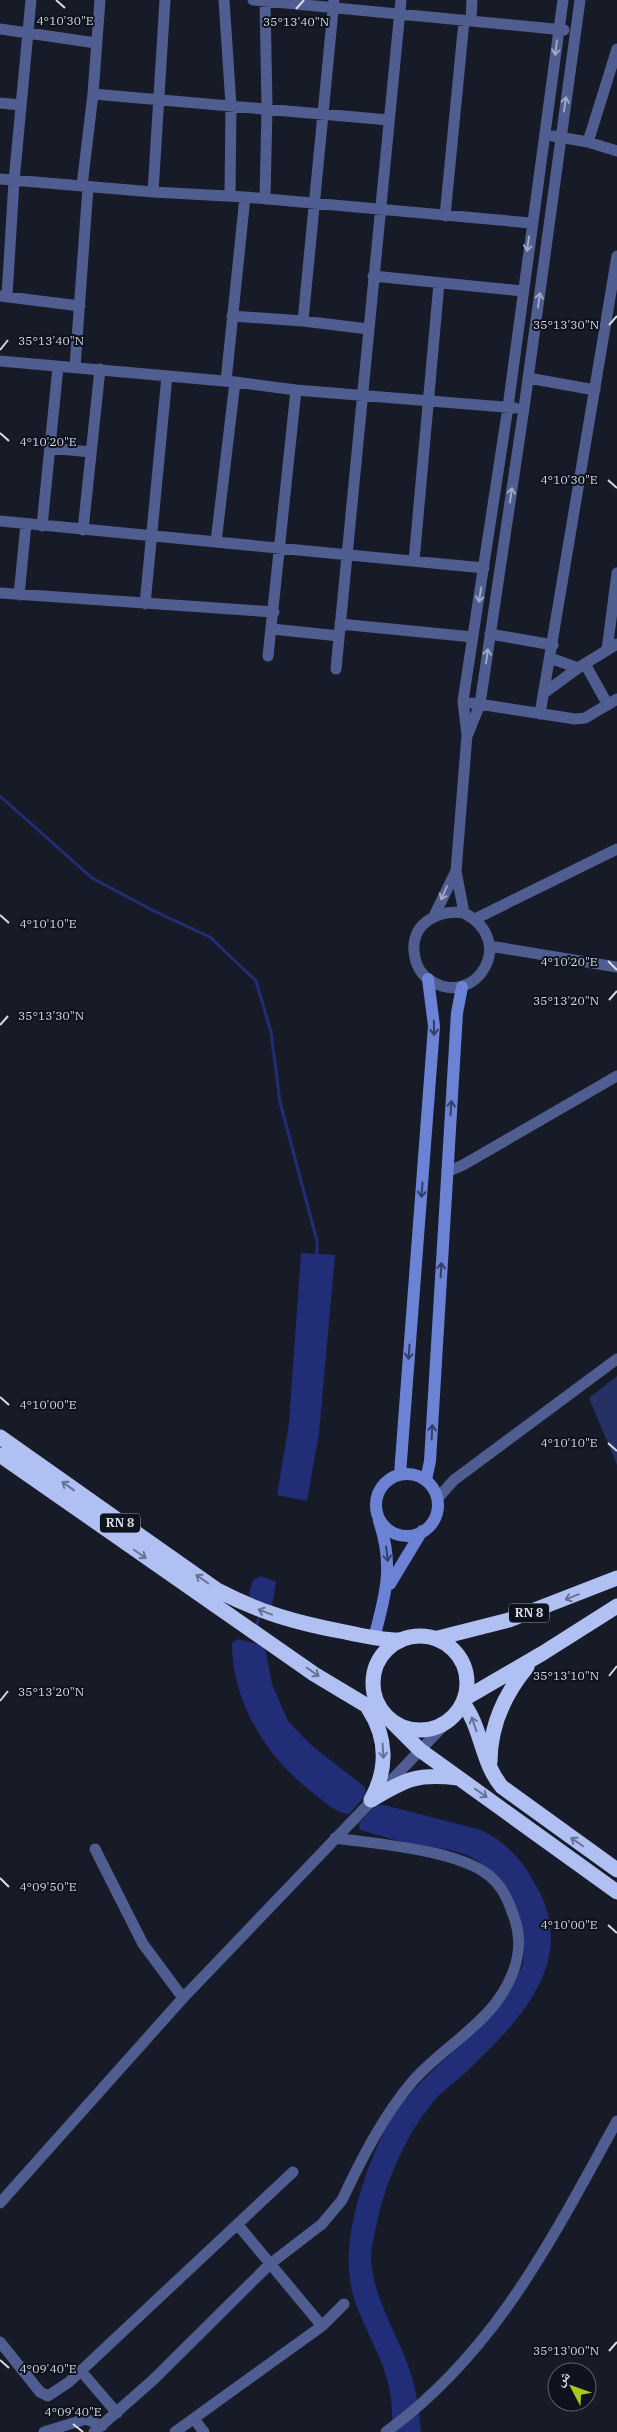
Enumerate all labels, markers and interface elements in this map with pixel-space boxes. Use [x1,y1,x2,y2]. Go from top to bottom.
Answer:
text: 4°10'30"E [36,13,94,28]
text: 35°13'40"N [263,14,329,29]
one-way arrow [551,40,561,56]
one-way arrow [561,96,571,112]
one-way arrow [523,235,533,251]
one-way arrow [534,292,544,308]
text: 35°13'30"N [533,317,599,332]
text: 35°13'40"N [18,333,84,348]
text: 4°10'20"E [19,434,77,449]
text: 4°10'30"E [540,472,598,487]
one-way arrow [506,488,516,504]
one-way arrow [474,587,484,603]
one-way arrow [482,648,492,664]
one-way arrow [439,885,449,900]
text: 4°10'10"E [19,916,77,931]
text: 4°10'20"E [540,954,598,969]
text: 35°13'20"N [533,993,599,1008]
text: 35°13'30"N [18,1008,84,1023]
one-way arrow [429,1019,438,1035]
one-way arrow [447,1100,456,1116]
one-way arrow [417,1181,426,1197]
one-way arrow [437,1262,446,1278]
one-way arrow [404,1343,414,1359]
text: 4°10'00"E [19,1397,77,1412]
one-way arrow [427,1424,436,1440]
text: 4°10'10"E [540,1435,598,1450]
one-way arrow [62,1481,76,1491]
road number: RN 8 [100,1514,140,1532]
one-way arrow [382,1545,392,1561]
one-way arrow [133,1549,147,1559]
one-way arrow [195,1574,209,1584]
one-way arrow [565,1592,580,1602]
road number: RN 8 [509,1604,549,1622]
one-way arrow [258,1607,273,1616]
one-way arrow [306,1667,320,1677]
text: 35°13'10"N [533,1668,599,1683]
text: 35°13'20"N [18,1684,84,1699]
one-way arrow [469,1717,478,1733]
one-way arrow [378,1743,388,1759]
one-way arrow [474,1788,488,1798]
one-way arrow [570,1837,584,1847]
text: 4°09'50"E [19,1879,77,1894]
text: 4°10'00"E [540,1917,598,1932]
text: 35°13'00"N [533,2343,599,2358]
text: 4°09'40"E [19,2361,77,2376]
north arrow [547,2362,597,2412]
text: ش [551,2367,574,2390]
text: 4°09'40"E [44,2404,102,2419]

